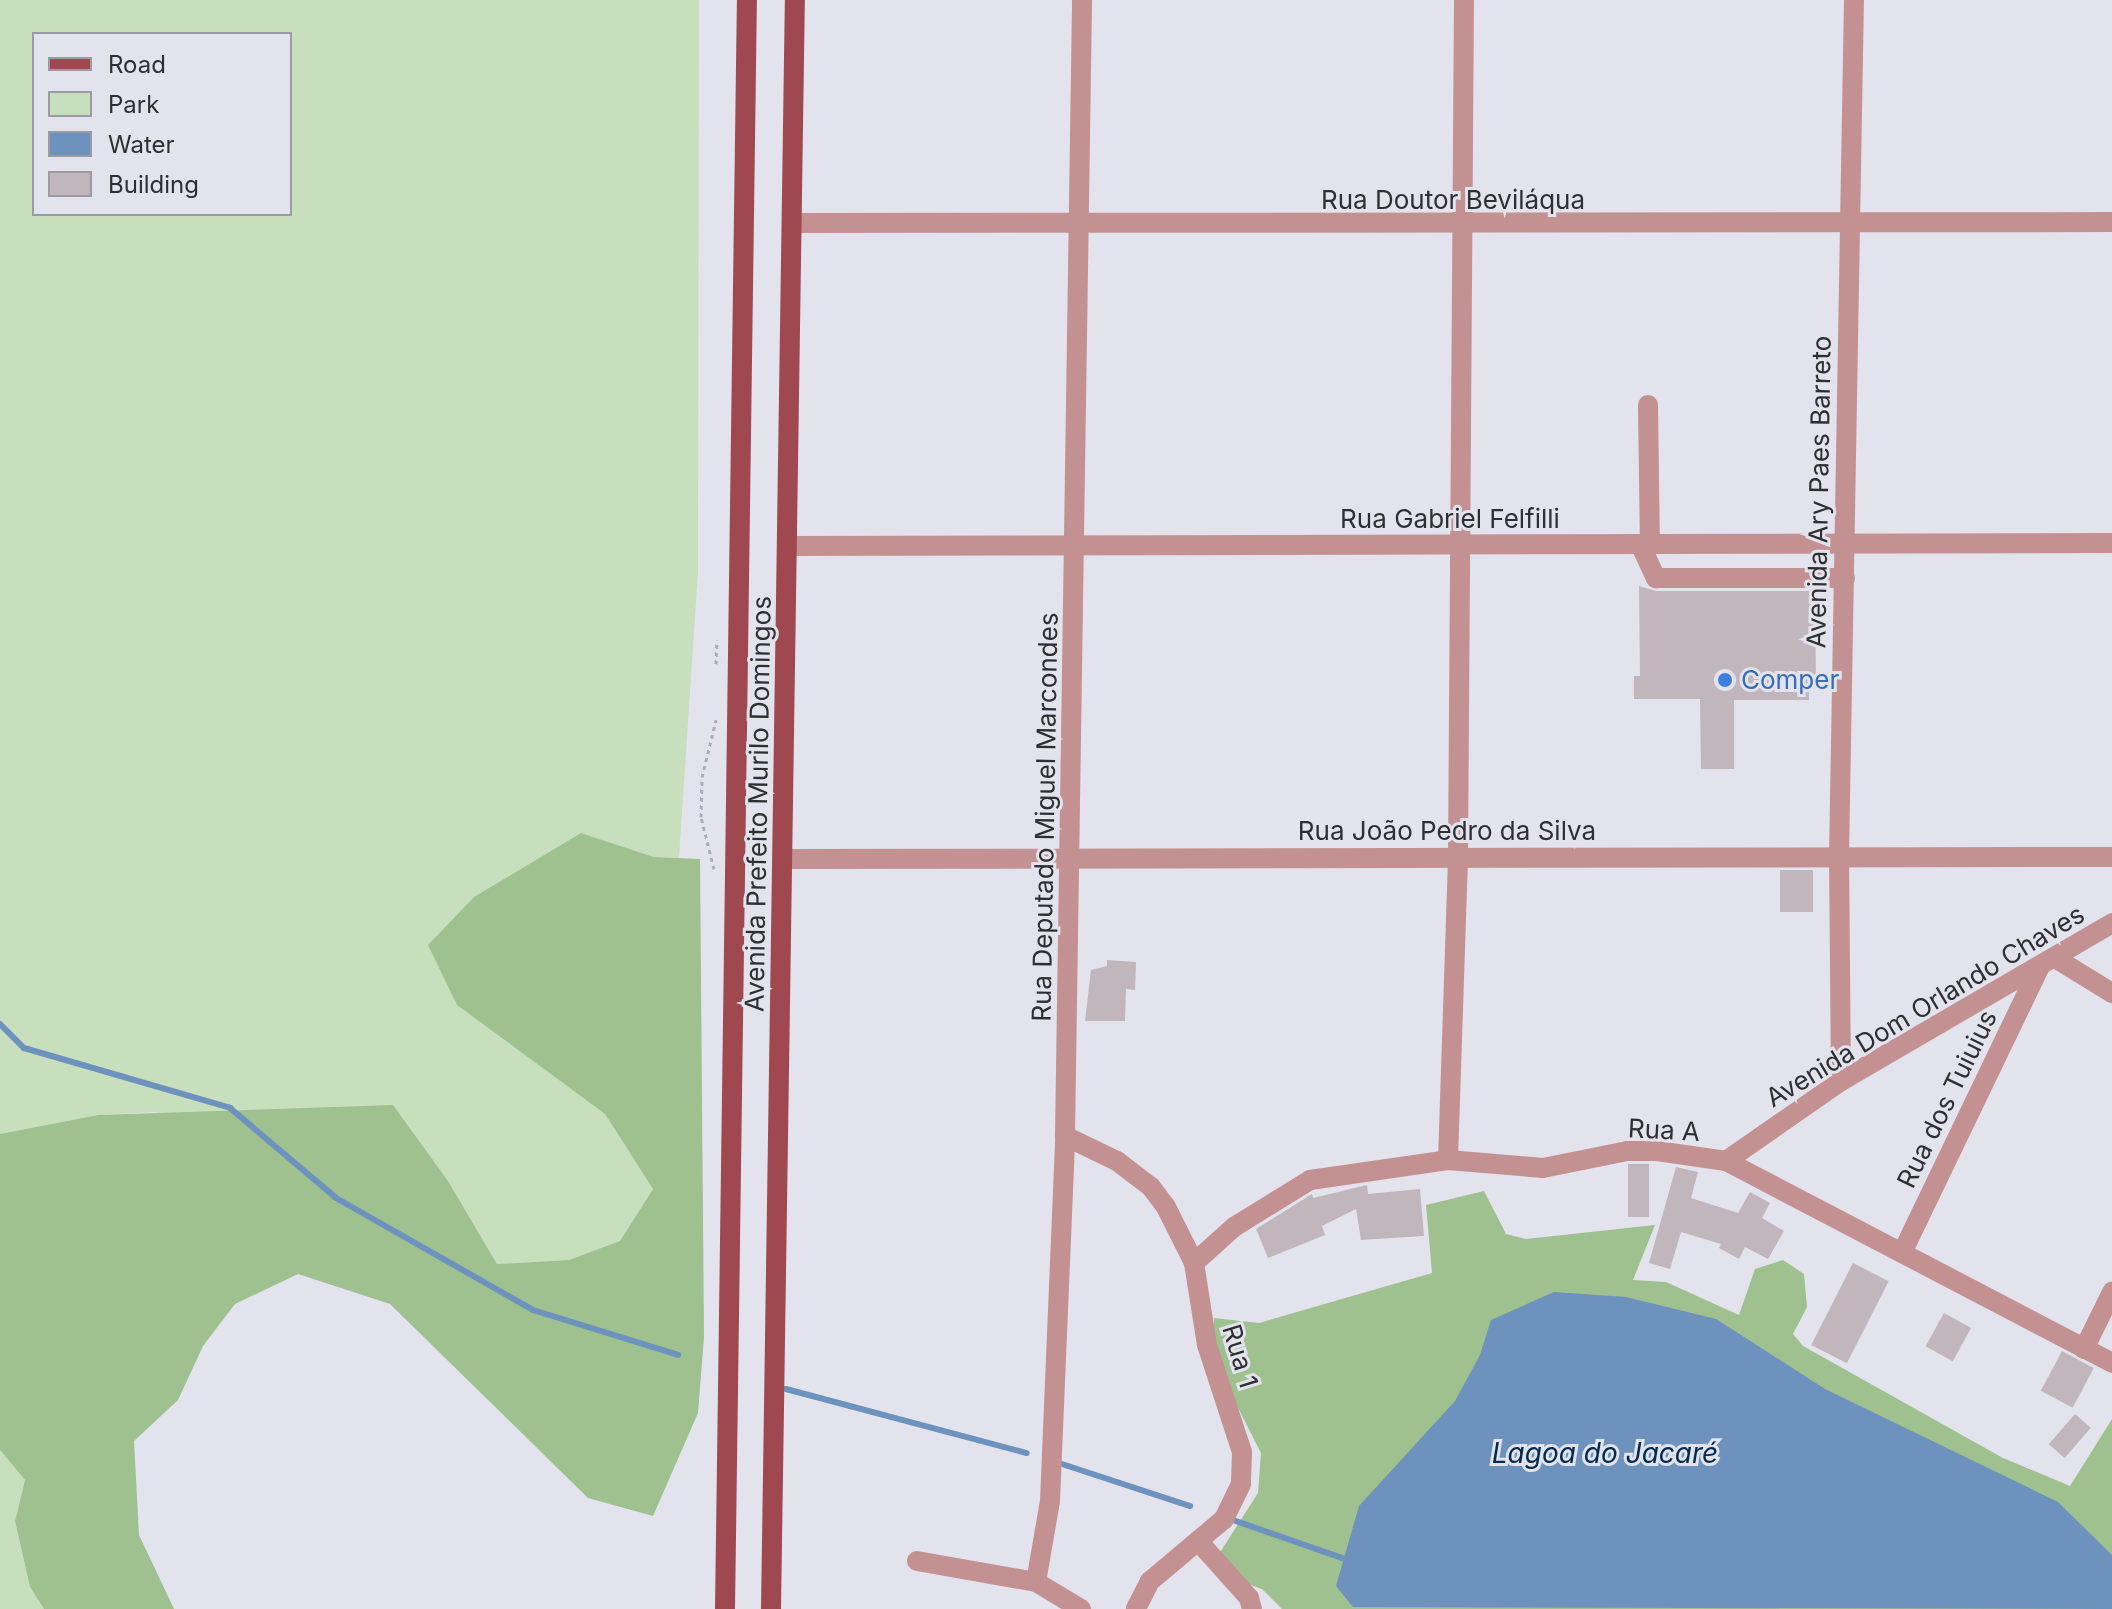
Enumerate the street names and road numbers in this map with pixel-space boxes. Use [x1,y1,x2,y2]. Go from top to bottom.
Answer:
street label: Rua Doutor Beviláqua [1321,184,1585,216]
street label: Avenida Ary Paes Barreto [1801,335,1837,649]
street label: Rua Gabriel Felfilli [1340,503,1560,535]
street label: Avenida Prefeito Murilo Domingos [739,596,777,1012]
street label: Rua Deputado Miguel Marcondes [1026,612,1064,1022]
street label: Rua João Pedro da Silva [1298,815,1596,847]
street label: Avenida Dom Orlando Chaves [1760,898,2090,1114]
street label: Rua dos Tuiuius [1890,1005,2004,1193]
street label: Rua A [1627,1113,1701,1147]
street label: Rua 1 [1216,1321,1264,1391]

